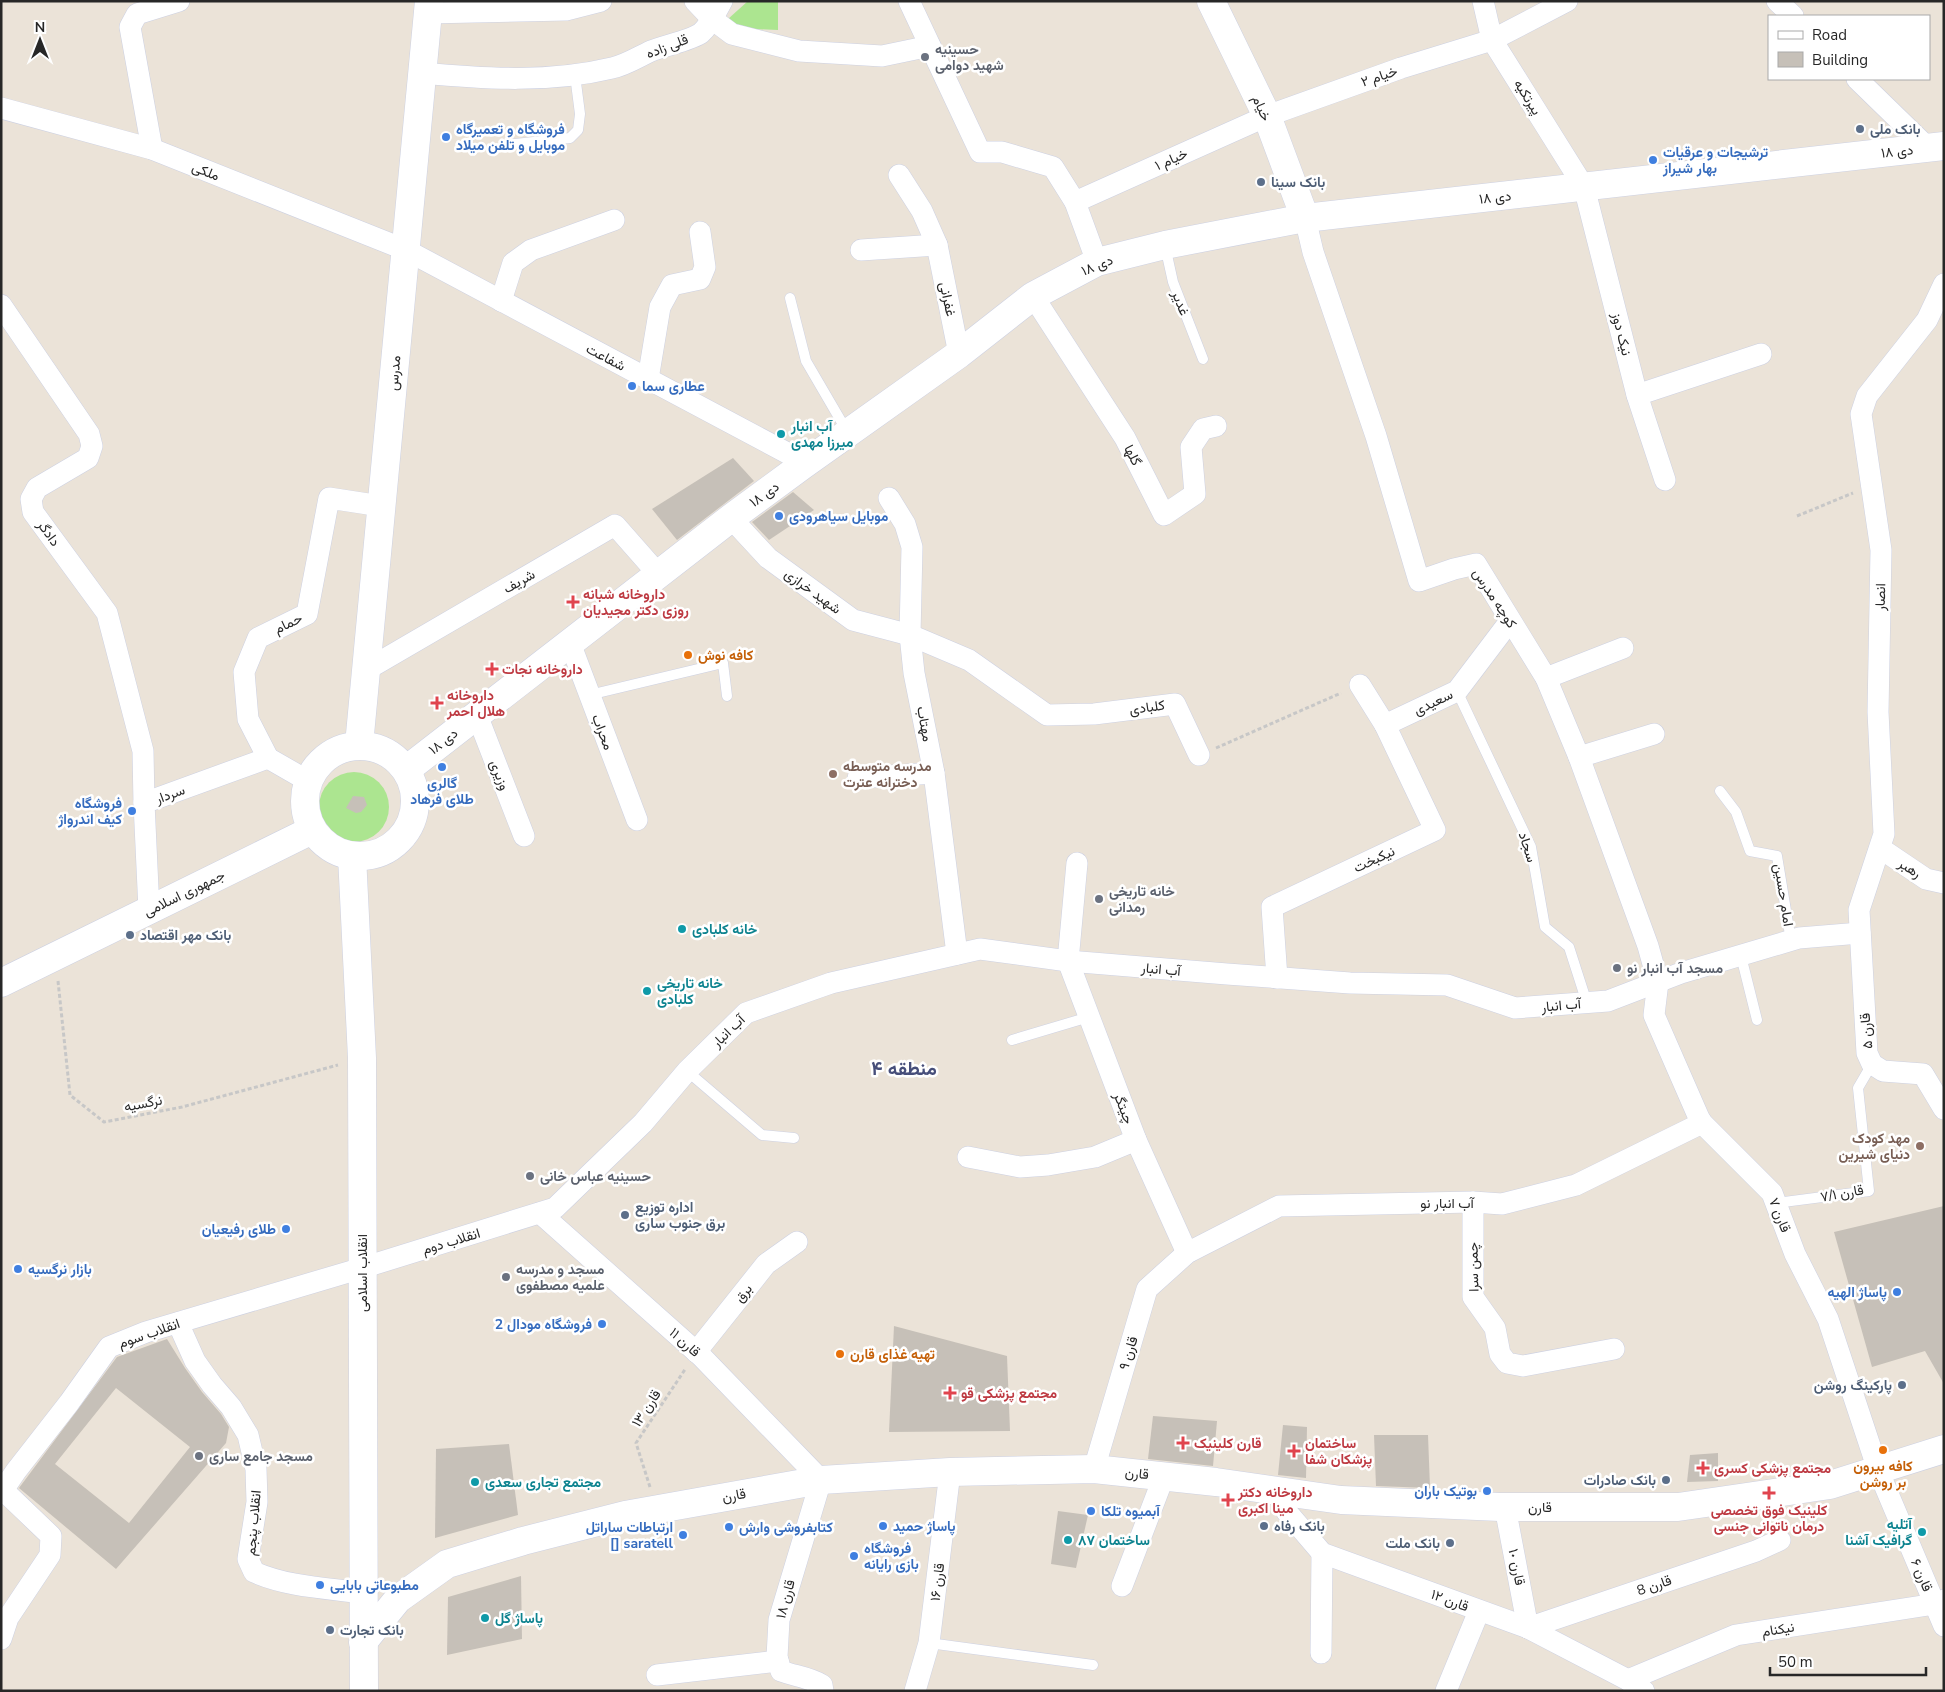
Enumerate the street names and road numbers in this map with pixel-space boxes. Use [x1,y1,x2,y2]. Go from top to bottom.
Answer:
street label: قلی زاده [643,30,691,63]
street label: خیام ۲ [1358,61,1400,92]
street label: پیرتکیه [1509,76,1546,119]
street label: خیام [1247,92,1276,124]
street label: ۱۸ دی [1880,140,1914,163]
street label: خیام ۱ [1152,144,1191,175]
street label: ملکی [189,157,222,186]
street label: ۱۸ دی [1478,186,1512,209]
street label: ۱۸ دی [1079,250,1116,280]
street label: غفرانی [935,280,960,318]
street label: غدیر [1167,287,1194,318]
street label: نیک دوز [1607,310,1636,358]
street label: شفاعت [583,339,629,376]
street label: مدرس [384,355,405,391]
street label: گلها [1119,441,1146,469]
street label: ۱۸ دی [746,477,783,512]
street label: دادگر [32,516,65,550]
street label: شهید خرازی [780,564,845,618]
street label: شریف [500,565,539,598]
street label: کوچه مدرس [1468,565,1521,632]
street label: انصار [1871,583,1890,612]
street label: حمام [271,608,306,638]
street label: سعیدی [1410,685,1456,720]
street label: کلبادی [1128,696,1166,719]
street label: مهتاب [912,705,937,743]
street label: محراب [587,712,618,753]
street label: ۱۸ دی [425,724,462,759]
street label: وزیری [485,757,514,793]
street label: سردار [152,780,188,809]
street label: سجاد [1514,829,1541,865]
street label: نیکبخت [1350,842,1398,877]
street label: رهبر [1894,853,1925,883]
street label: امام حسین [1769,862,1798,928]
street label: جمهوری اسلامی [140,866,228,921]
street label: آب انبار [1139,958,1183,981]
street label: آب انبار [1539,994,1583,1017]
street label: آب انبار [707,1010,750,1053]
street label: قارن ۵ [1855,1012,1878,1050]
street label: چیتگر [1109,1089,1138,1127]
street label: نرگسیه [122,1090,164,1116]
street label: قارن ۷/۱ [1819,1180,1865,1207]
street label: آب انبار نو [1420,1194,1475,1213]
street label: قارن ٧ [1764,1195,1795,1235]
street label: انقلاب دوم [420,1224,482,1259]
street label: انقلاب اسلامی [353,1234,372,1312]
street label: چمن سرا [1464,1242,1483,1292]
street label: برق [730,1280,757,1307]
street label: انقلاب سوم [116,1314,183,1353]
street label: قارن ۱۱ [665,1323,704,1361]
street label: قارن ٩ [1114,1334,1143,1372]
street label: قارن ۱۳ [627,1386,665,1431]
street label: قارن [1124,1463,1150,1484]
street label: قارن [721,1484,748,1507]
street label: انقلاب پنجم [241,1489,266,1557]
street label: قارن [1528,1498,1552,1517]
street label: قارن ١٠ [1504,1547,1529,1587]
street label: قارن ۶ [1906,1556,1937,1595]
street label: قارن ۱۶ [926,1562,949,1602]
street label: قارن 8 [1634,1571,1674,1600]
street label: قارن ۱۸ [771,1577,800,1621]
street label: قارن ۱۲ [1428,1585,1471,1616]
street label: نیکنام [1760,1618,1796,1641]

